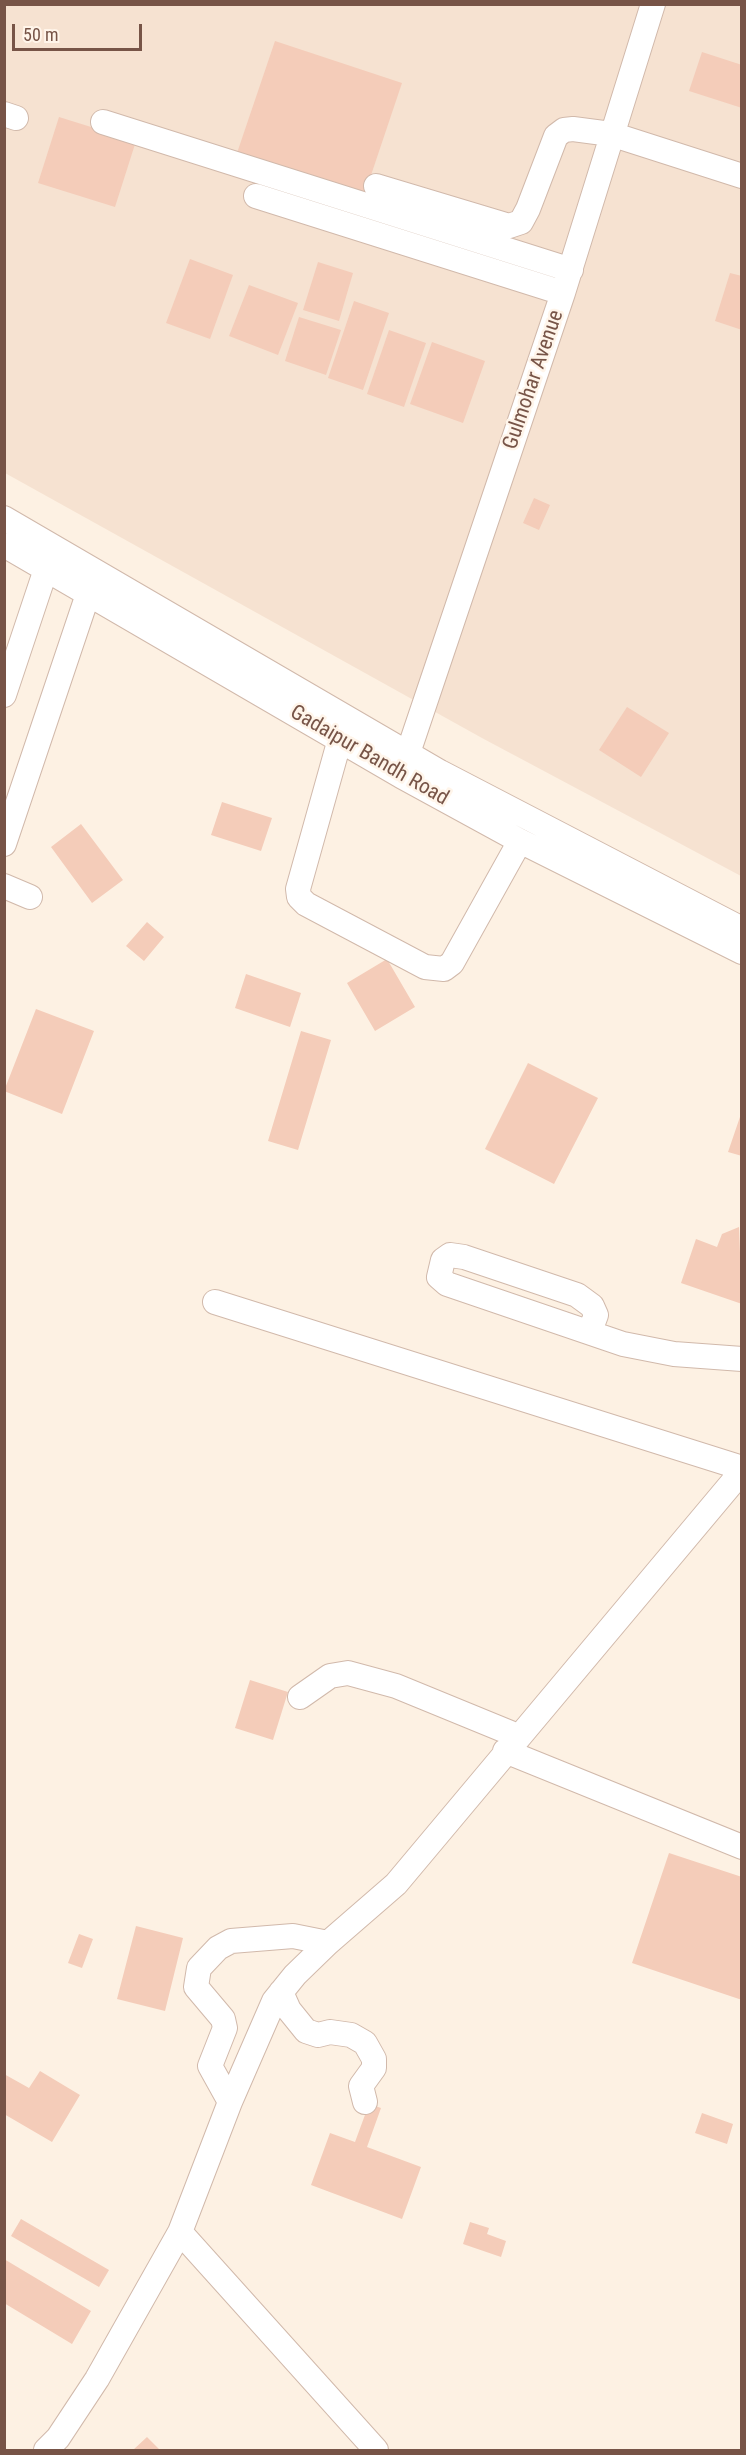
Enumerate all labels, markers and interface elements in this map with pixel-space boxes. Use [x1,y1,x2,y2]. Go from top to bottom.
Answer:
scale bar [15,12,146,50]
text: 50 m [23,24,58,45]
street label: Gulmohar Avenue [498,307,570,453]
street label: Gadaipur Bandh Road [285,700,453,812]

